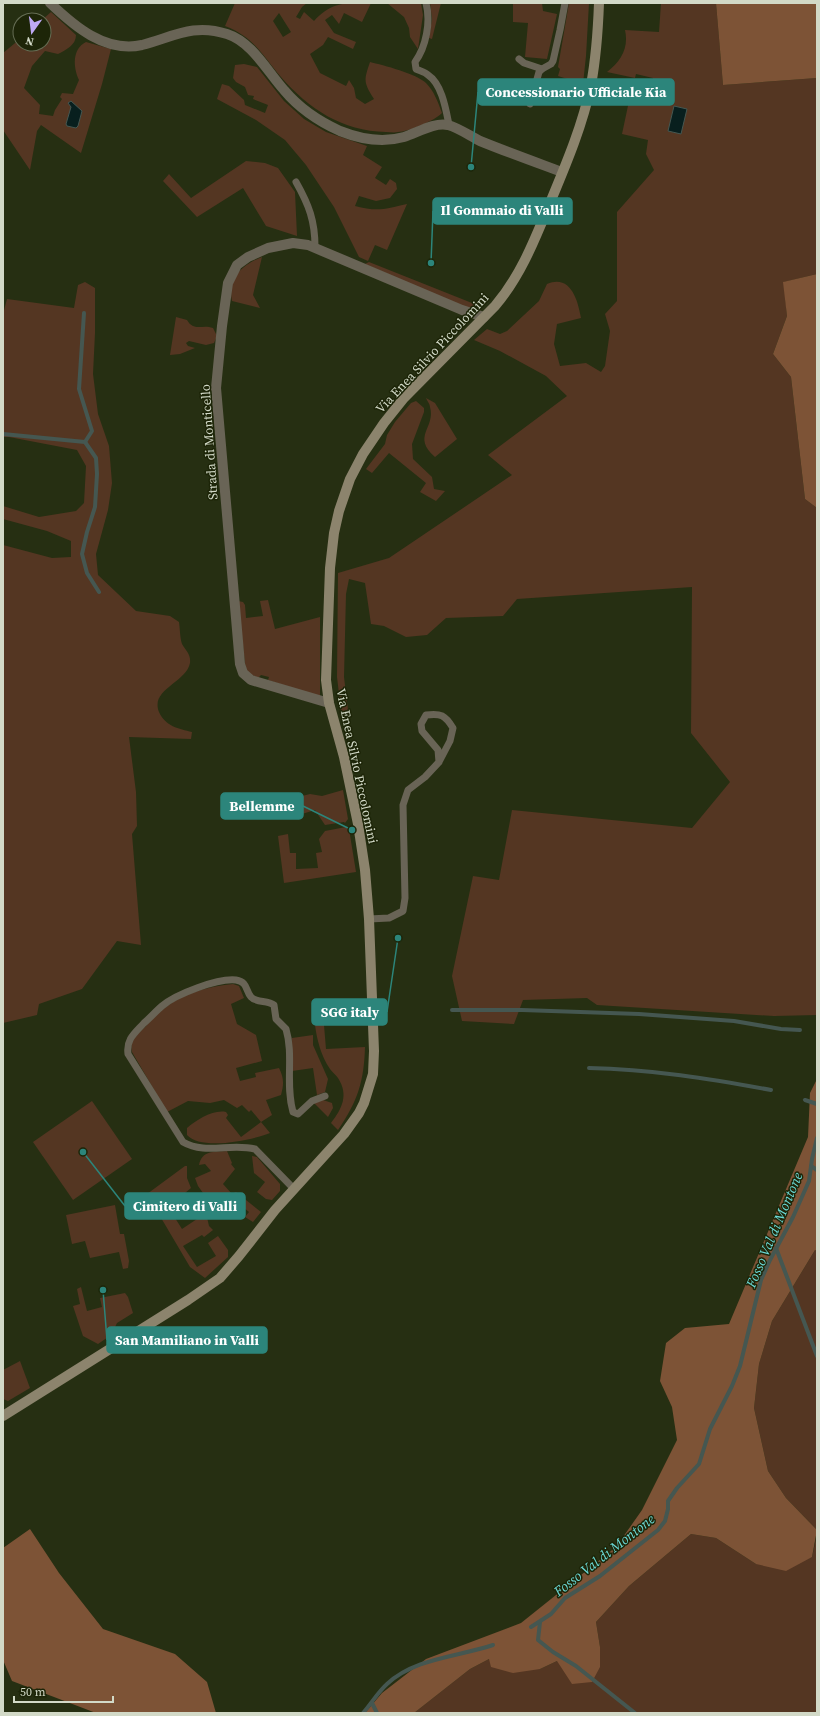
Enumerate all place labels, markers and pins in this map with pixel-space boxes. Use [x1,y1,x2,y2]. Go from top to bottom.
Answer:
callout: Concessionario Ufficiale Kia [478,79,674,105]
callout: Il Gommaio di Valli [433,198,572,224]
callout: Bellemme [221,793,303,819]
callout: SGG italy [312,999,387,1025]
callout: Cimitero di Valli [125,1193,245,1219]
callout: San Mamiliano in Valli [107,1327,267,1353]

